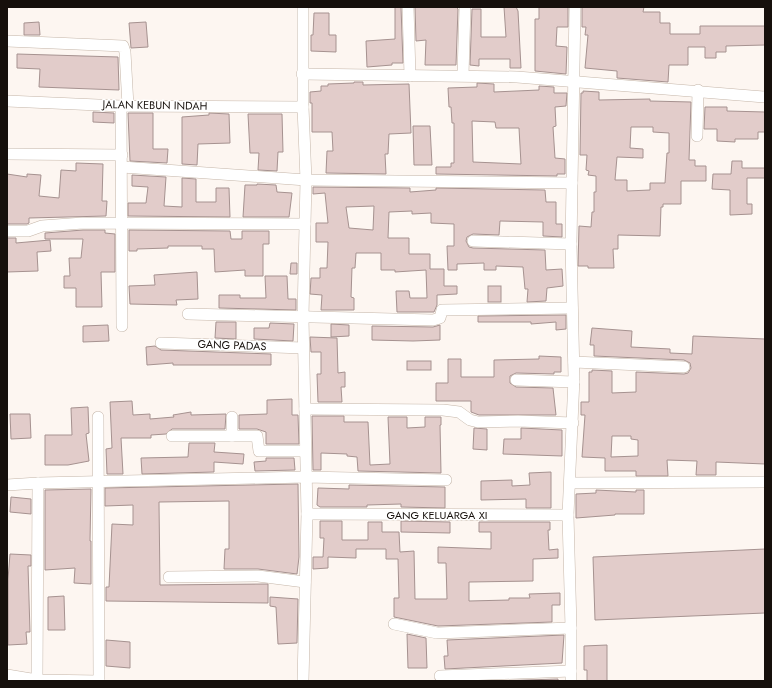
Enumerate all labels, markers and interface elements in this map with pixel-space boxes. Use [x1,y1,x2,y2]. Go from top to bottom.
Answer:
street label: JALAN KEBUN INDAH [100,96,208,114]
street label: GANG PADAS [197,336,267,354]
street label: GANG KELUARGA XI [387,507,487,523]

